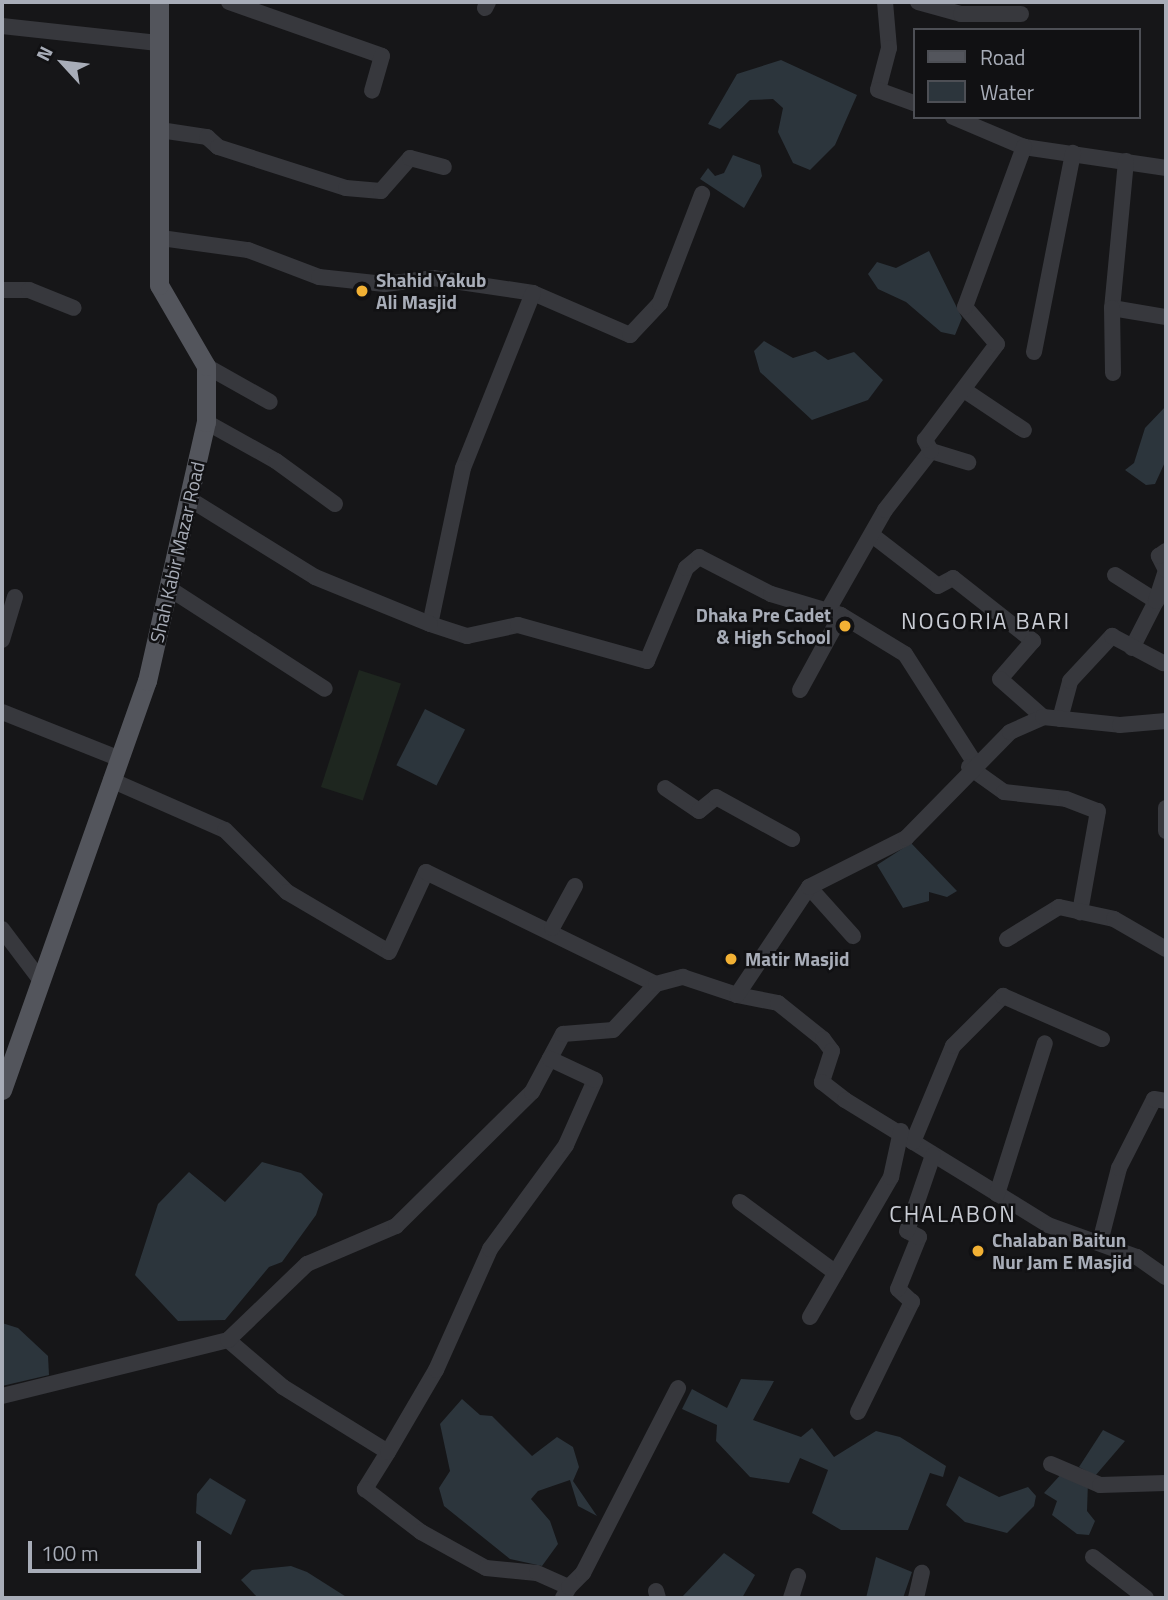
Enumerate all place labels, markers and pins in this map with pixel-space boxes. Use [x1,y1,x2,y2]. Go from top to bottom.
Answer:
place label: Shahid Yakub Ali Masjid [376,269,486,313]
marker: Shahid Yakub Ali Masjid [354,283,370,299]
place label: Dhaka Pre Cadet & High School [696,604,831,648]
marker: Dhaka Pre Cadet & High School [837,618,853,634]
place label: Matir Masjid [745,948,849,970]
marker: Matir Masjid [723,951,739,967]
place label: Chalaban Baitun Nur Jam E Masjid [992,1229,1132,1273]
marker: Chalaban Baitun Nur Jam E Masjid [970,1243,986,1259]

